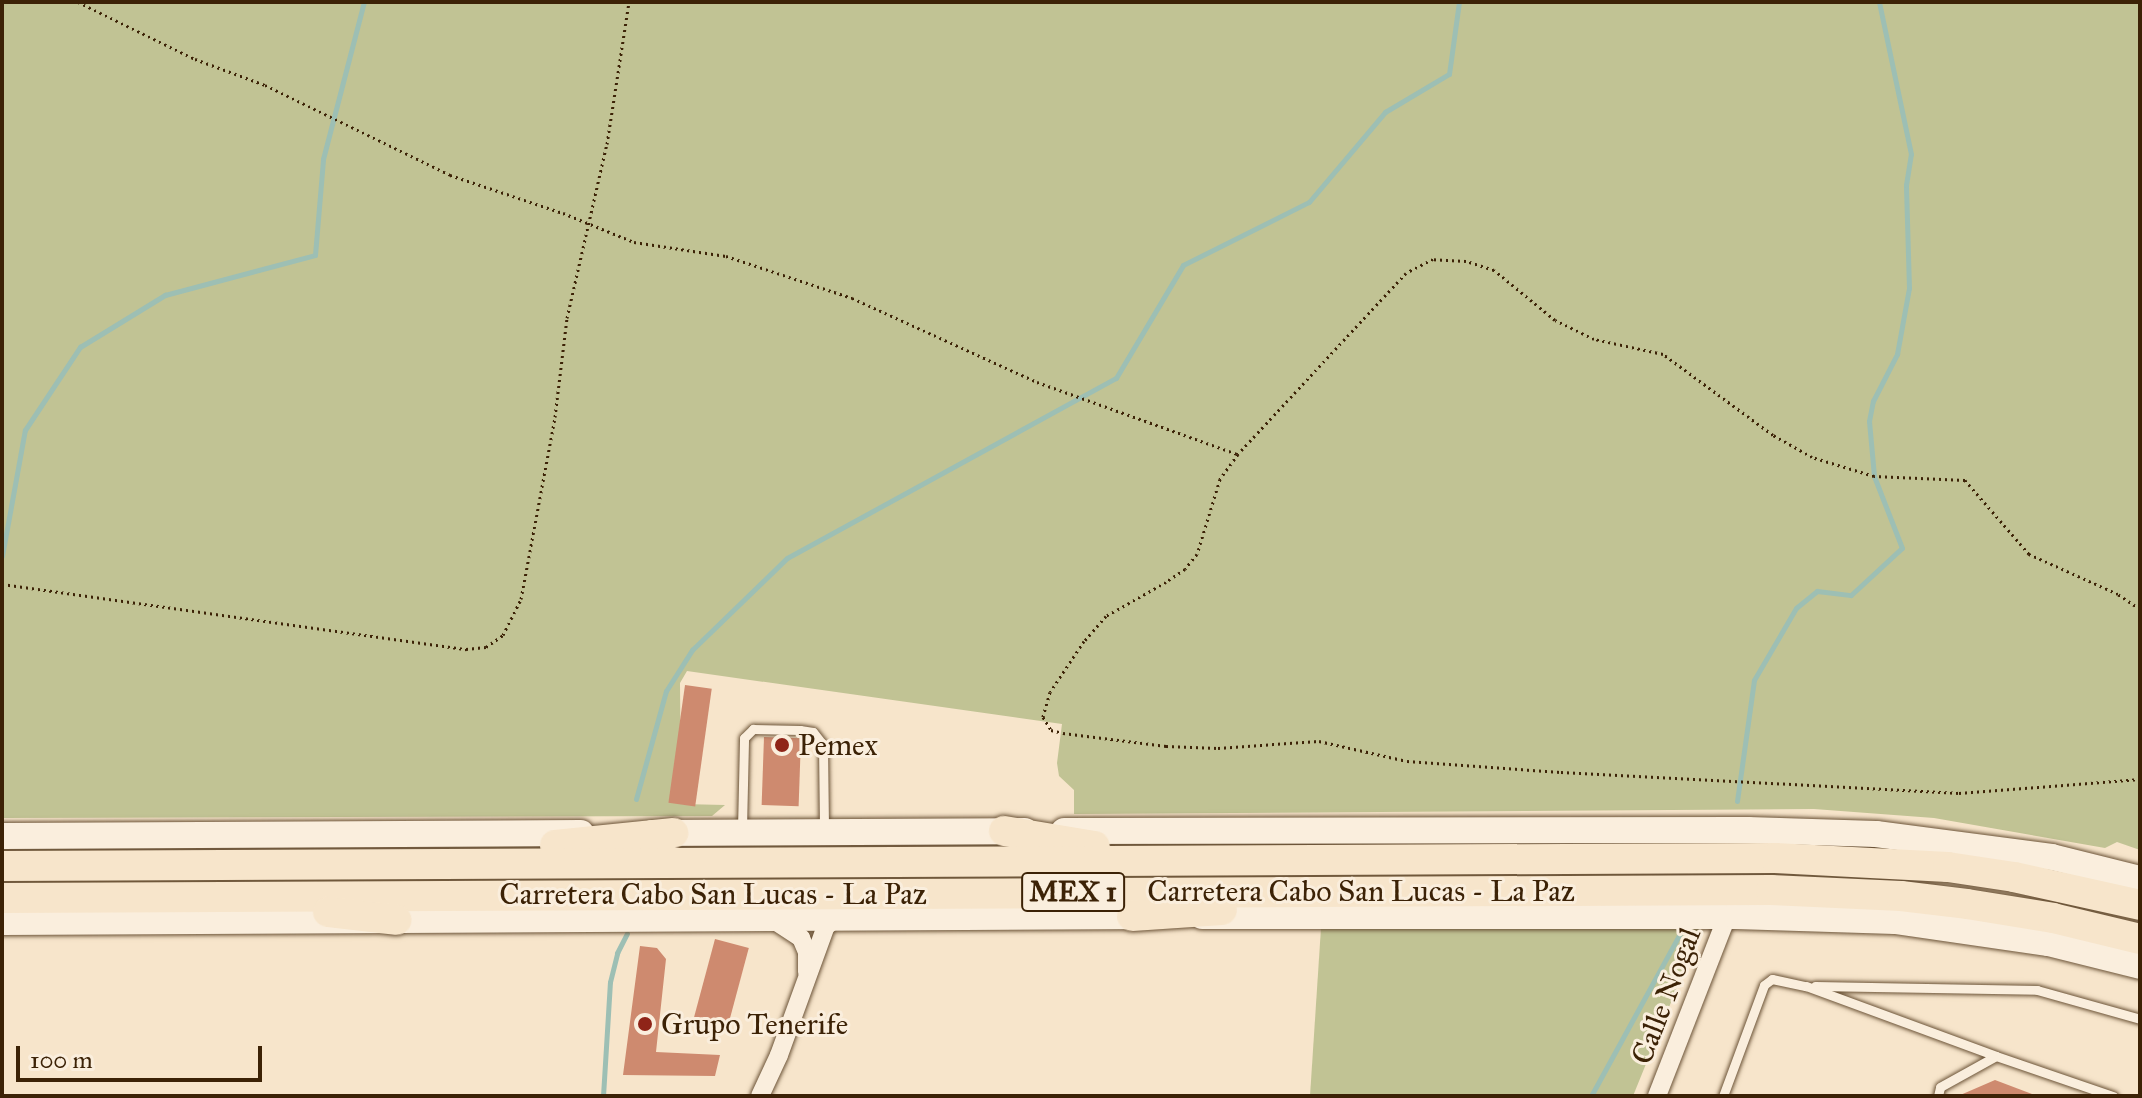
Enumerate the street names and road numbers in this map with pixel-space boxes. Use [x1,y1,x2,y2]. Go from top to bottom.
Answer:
road number: MEX 1 [1021,868,1125,916]
street label: Carretera Cabo San Lucas - La Paz [1147,873,1575,909]
street label: Carretera Cabo San Lucas - La Paz [499,876,927,912]
street label: Calle Nogal [1624,923,1708,1069]

